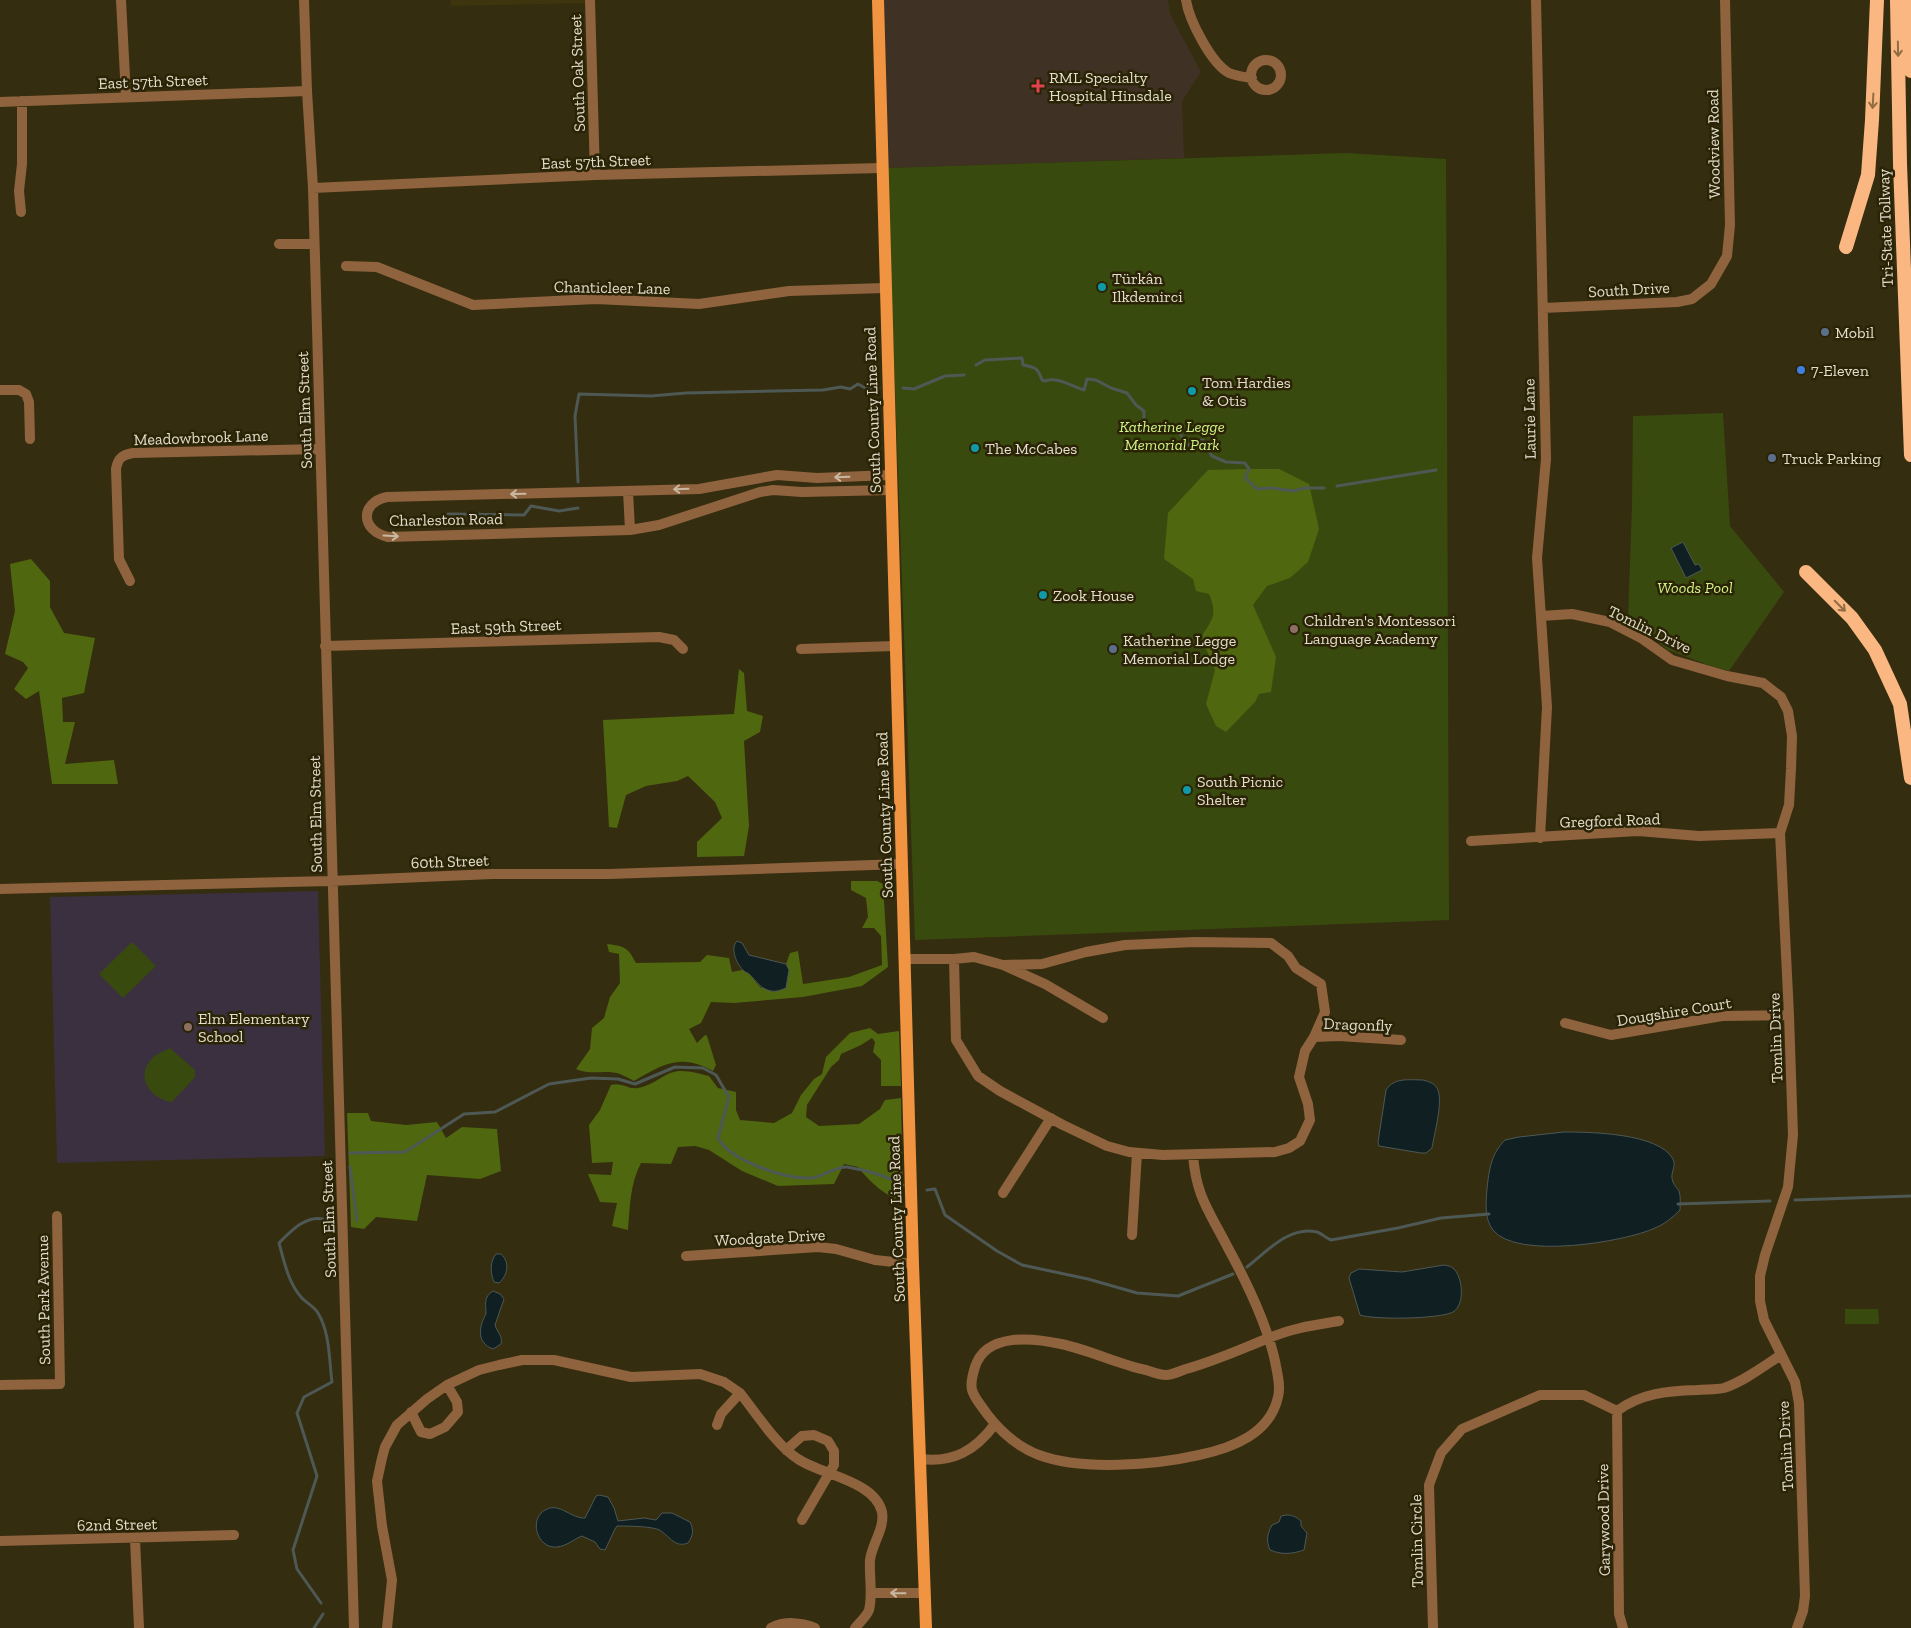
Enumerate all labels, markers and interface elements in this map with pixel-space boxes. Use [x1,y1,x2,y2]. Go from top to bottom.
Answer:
street label: South Oak Street [566,14,589,132]
one-way arrow [1893,40,1902,56]
place label: RML Specialty Hospital Hinsdale [1049,68,1172,105]
street label: East 57th Street [98,70,208,93]
marker: RML Specialty Hospital Hinsdale [1031,79,1045,93]
street label: Woodview Road [1703,89,1724,199]
one-way arrow [1869,93,1878,109]
street label: East 57th Street [541,150,651,173]
street label: Tri-State Tollway [1874,168,1897,288]
place label: Türkân Ilkdemirci [1112,269,1183,306]
street label: Chanticleer Lane [554,277,670,298]
street label: South Drive [1588,278,1670,301]
marker: Türkân Ilkdemirci [1096,281,1108,293]
place label: Mobil [1835,323,1874,342]
street label: South County Line Road [860,326,885,493]
marker: Mobil [1819,326,1831,338]
street label: South Elm Street [293,351,316,469]
place label: 7-Eleven [1811,361,1870,380]
marker: 7-Eleven [1795,364,1807,376]
place label: Tom Hardies & Otis [1202,373,1291,410]
street label: Laurie Lane [1519,378,1540,460]
marker: Tom Hardies & Otis [1186,385,1198,397]
park label: Katherine Legge Memorial Park [1119,417,1225,454]
street label: Meadowbrook Lane [133,426,269,449]
place label: The McCabes [985,439,1077,458]
marker: The McCabes [969,442,981,454]
place label: Truck Parking [1782,449,1881,468]
marker: Truck Parking [1766,452,1778,464]
one-way arrow [834,472,850,482]
one-way arrow [673,485,689,494]
one-way arrow [510,489,526,499]
street label: Charleston Road [389,509,503,530]
one-way arrow [382,531,398,541]
park label: Woods Pool [1657,578,1733,597]
place label: Zook House [1053,586,1134,605]
marker: Zook House [1037,589,1049,601]
one-way arrow [1834,600,1846,612]
street label: Tomlin Drive [1605,601,1694,658]
place label: Children's Montessori Language Academy [1304,611,1456,648]
street label: East 59th Street [450,615,562,638]
marker: Children's Montessori Language Academy [1288,623,1300,635]
place label: Katherine Legge Memorial Lodge [1123,631,1236,668]
marker: Katherine Legge Memorial Lodge [1107,643,1119,655]
street label: South County Line Road [872,731,897,898]
street label: South Elm Street [305,755,326,873]
place label: South Picnic Shelter [1197,772,1283,809]
marker: South Picnic Shelter [1181,784,1193,796]
street label: Gregford Road [1559,809,1661,832]
street label: 60th Street [411,851,490,872]
street label: Dougshire Court [1615,993,1733,1030]
street label: Tomlin Drive [1764,993,1787,1083]
place label: Elm Elementary School [198,1009,310,1046]
street label: Dragonfly [1323,1014,1394,1035]
marker: Elm Elementary School [182,1021,194,1033]
street label: South County Line Road [884,1135,909,1302]
street label: South Elm Street [317,1160,340,1278]
street label: Woodgate Drive [714,1225,826,1250]
street label: South Park Avenue [33,1235,54,1365]
street label: Tomlin Drive [1774,1400,1797,1491]
street label: Garywood Drive [1593,1464,1614,1576]
street label: Tomlin Circle [1406,1494,1427,1588]
street label: 62nd Street [77,1514,157,1535]
one-way arrow [890,1588,906,1598]

